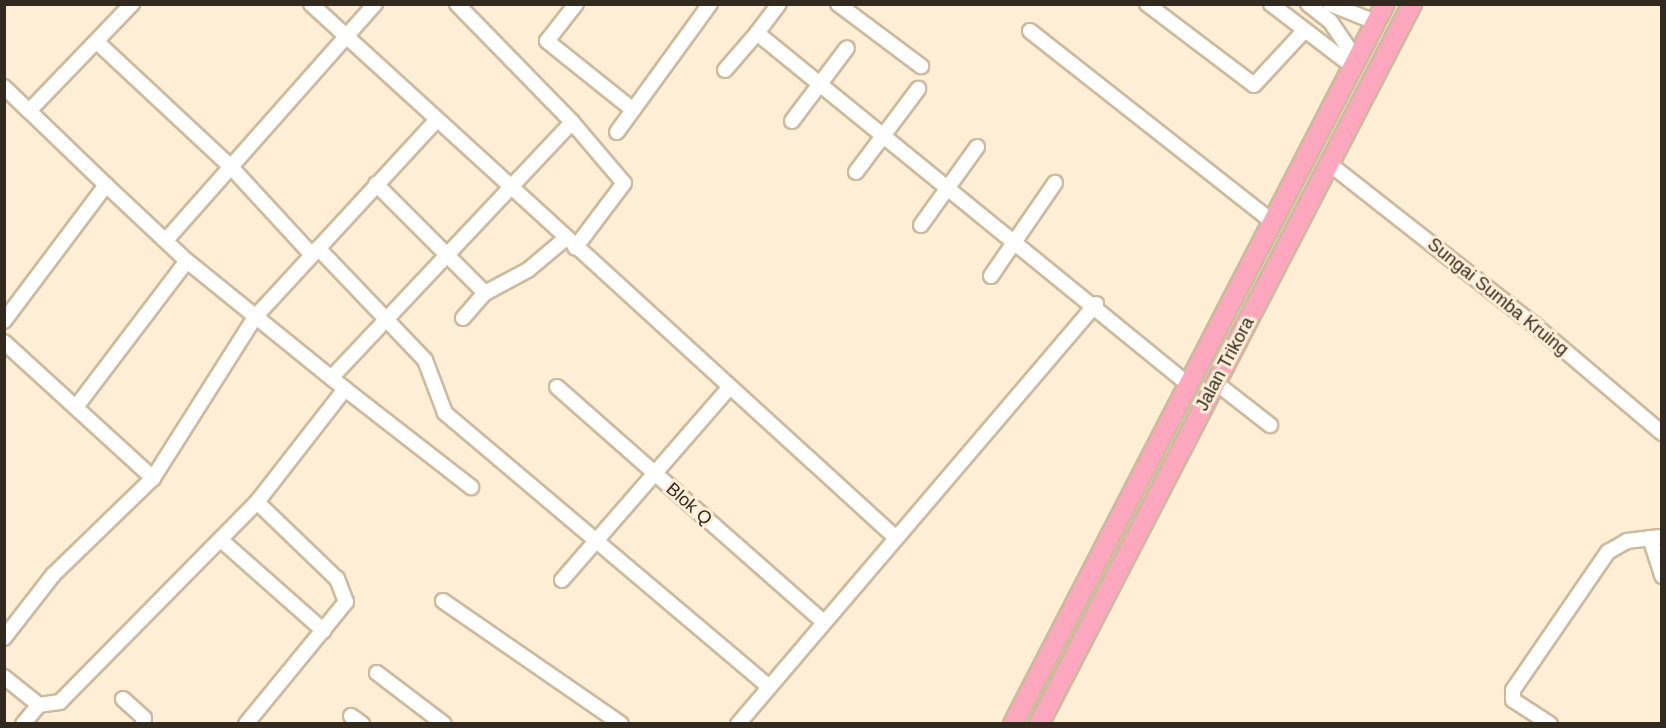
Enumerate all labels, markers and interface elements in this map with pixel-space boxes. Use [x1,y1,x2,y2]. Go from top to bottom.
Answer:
street label: Sungai Sumba Kruing [1423,234,1573,360]
street label: Jalan Trikora [1191,313,1259,415]
street label: Blok Q [662,478,716,530]

